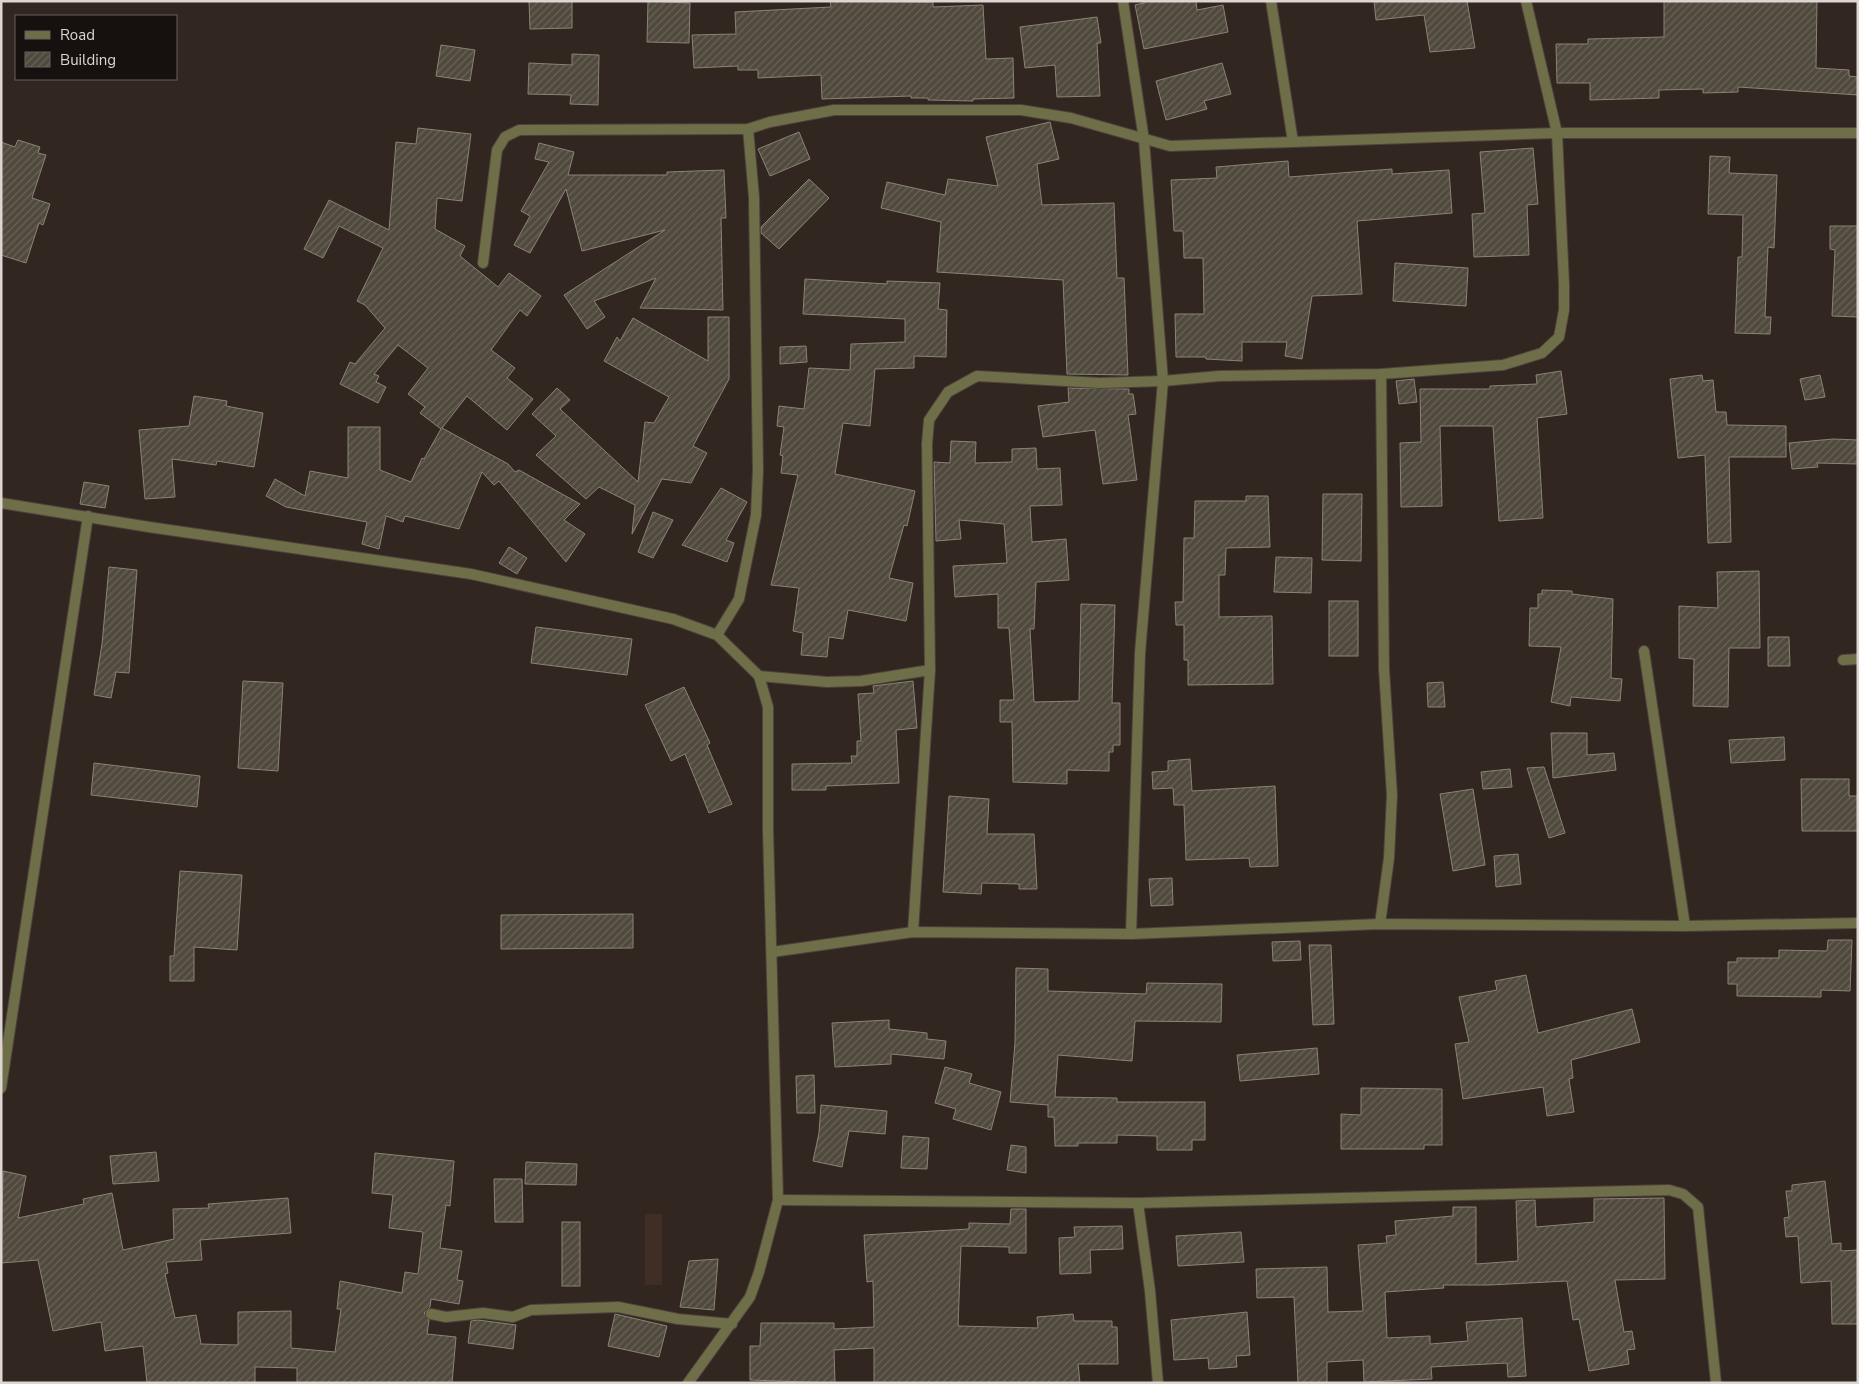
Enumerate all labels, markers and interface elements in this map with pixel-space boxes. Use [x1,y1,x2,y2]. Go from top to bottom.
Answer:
legend [15,15,178,80]
text: Road [60,25,95,45]
text: Building [60,50,116,70]

